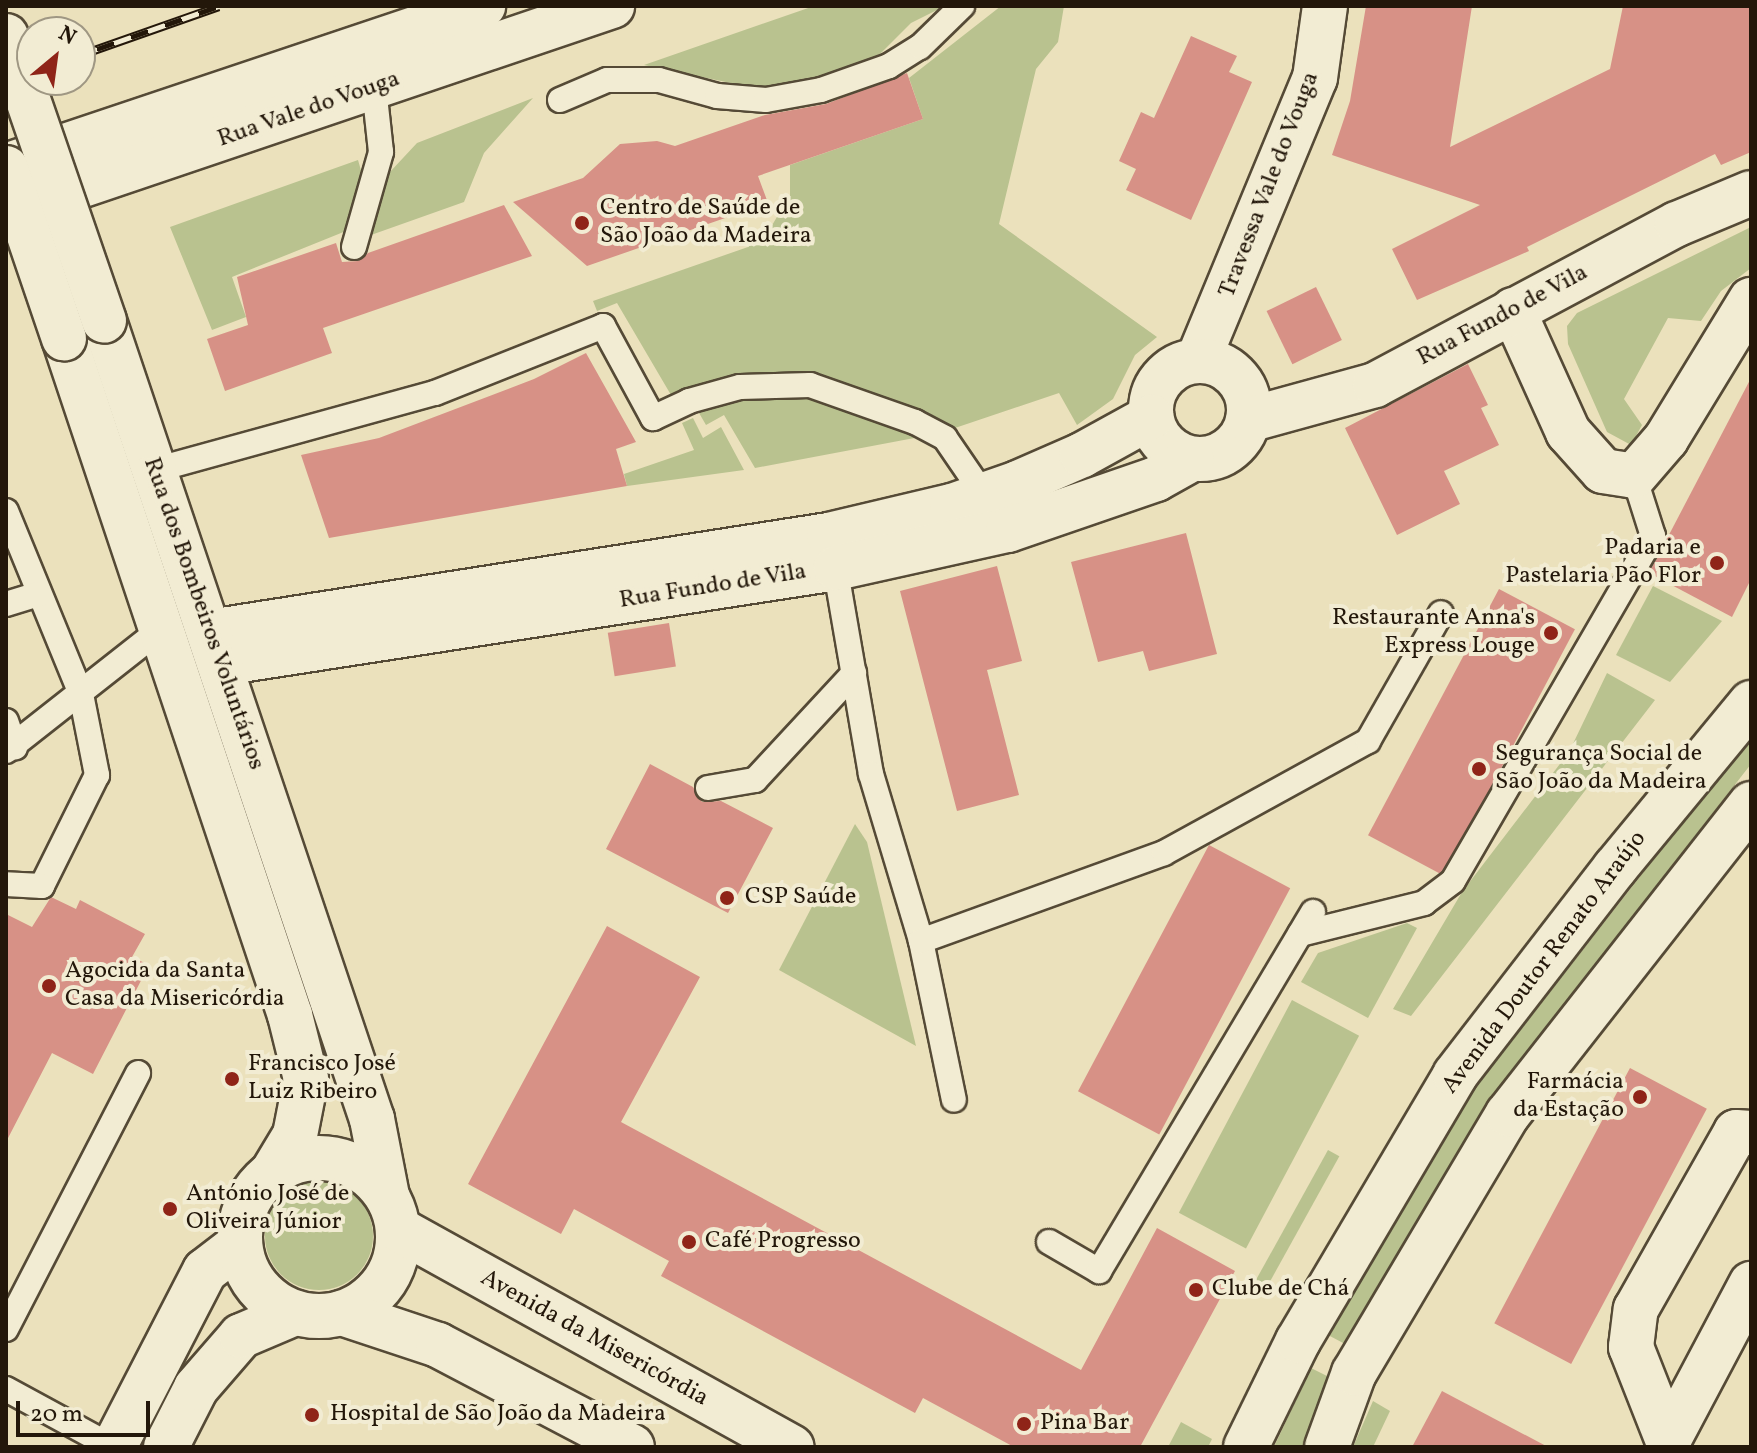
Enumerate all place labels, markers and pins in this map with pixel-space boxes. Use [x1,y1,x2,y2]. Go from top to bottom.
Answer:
place label: Centro de Saúde de São João da Madeira [600,195,812,251]
marker: Centro de Saúde de São João da Madeira [571,212,593,234]
place label: Padaria e Pastelaria Pão Flor [1505,535,1701,591]
marker: Padaria e Pastelaria Pão Flor [1708,554,1726,572]
place label: Restaurante Anna's Express Louge [1332,605,1535,661]
marker: Restaurante Anna's Express Louge [1542,624,1560,642]
place label: Segurança Social de São João da Madeira [1495,741,1707,797]
marker: Segurança Social de São João da Madeira [1470,760,1488,778]
place label: CSP Saúde [745,884,856,912]
marker: CSP Saúde [716,887,738,909]
place label: Agocida da Santa Casa da Misericórdia [65,958,285,1014]
marker: Agocida da Santa Casa da Misericórdia [40,977,58,995]
place label: Francisco José Luiz Ribeiro [248,1051,396,1107]
place label: Farmácia da Estação [1513,1069,1624,1125]
marker: Francisco José Luiz Ribeiro [223,1070,241,1088]
marker: Farmácia da Estação [1631,1088,1649,1106]
place label: António José de Oliveira Júnior [186,1181,349,1237]
marker: António José de Oliveira Júnior [161,1200,179,1218]
place label: Café Progresso [705,1228,861,1256]
marker: Café Progresso [680,1233,698,1251]
place label: Clube de Chá [1212,1276,1349,1304]
marker: Clube de Chá [1187,1281,1205,1299]
place label: Hospital de São João da Madeira [330,1401,666,1429]
marker: Hospital de São João da Madeira [301,1404,323,1426]
place label: Pina Bar [1040,1410,1129,1438]
marker: Pina Bar [1015,1415,1033,1433]

